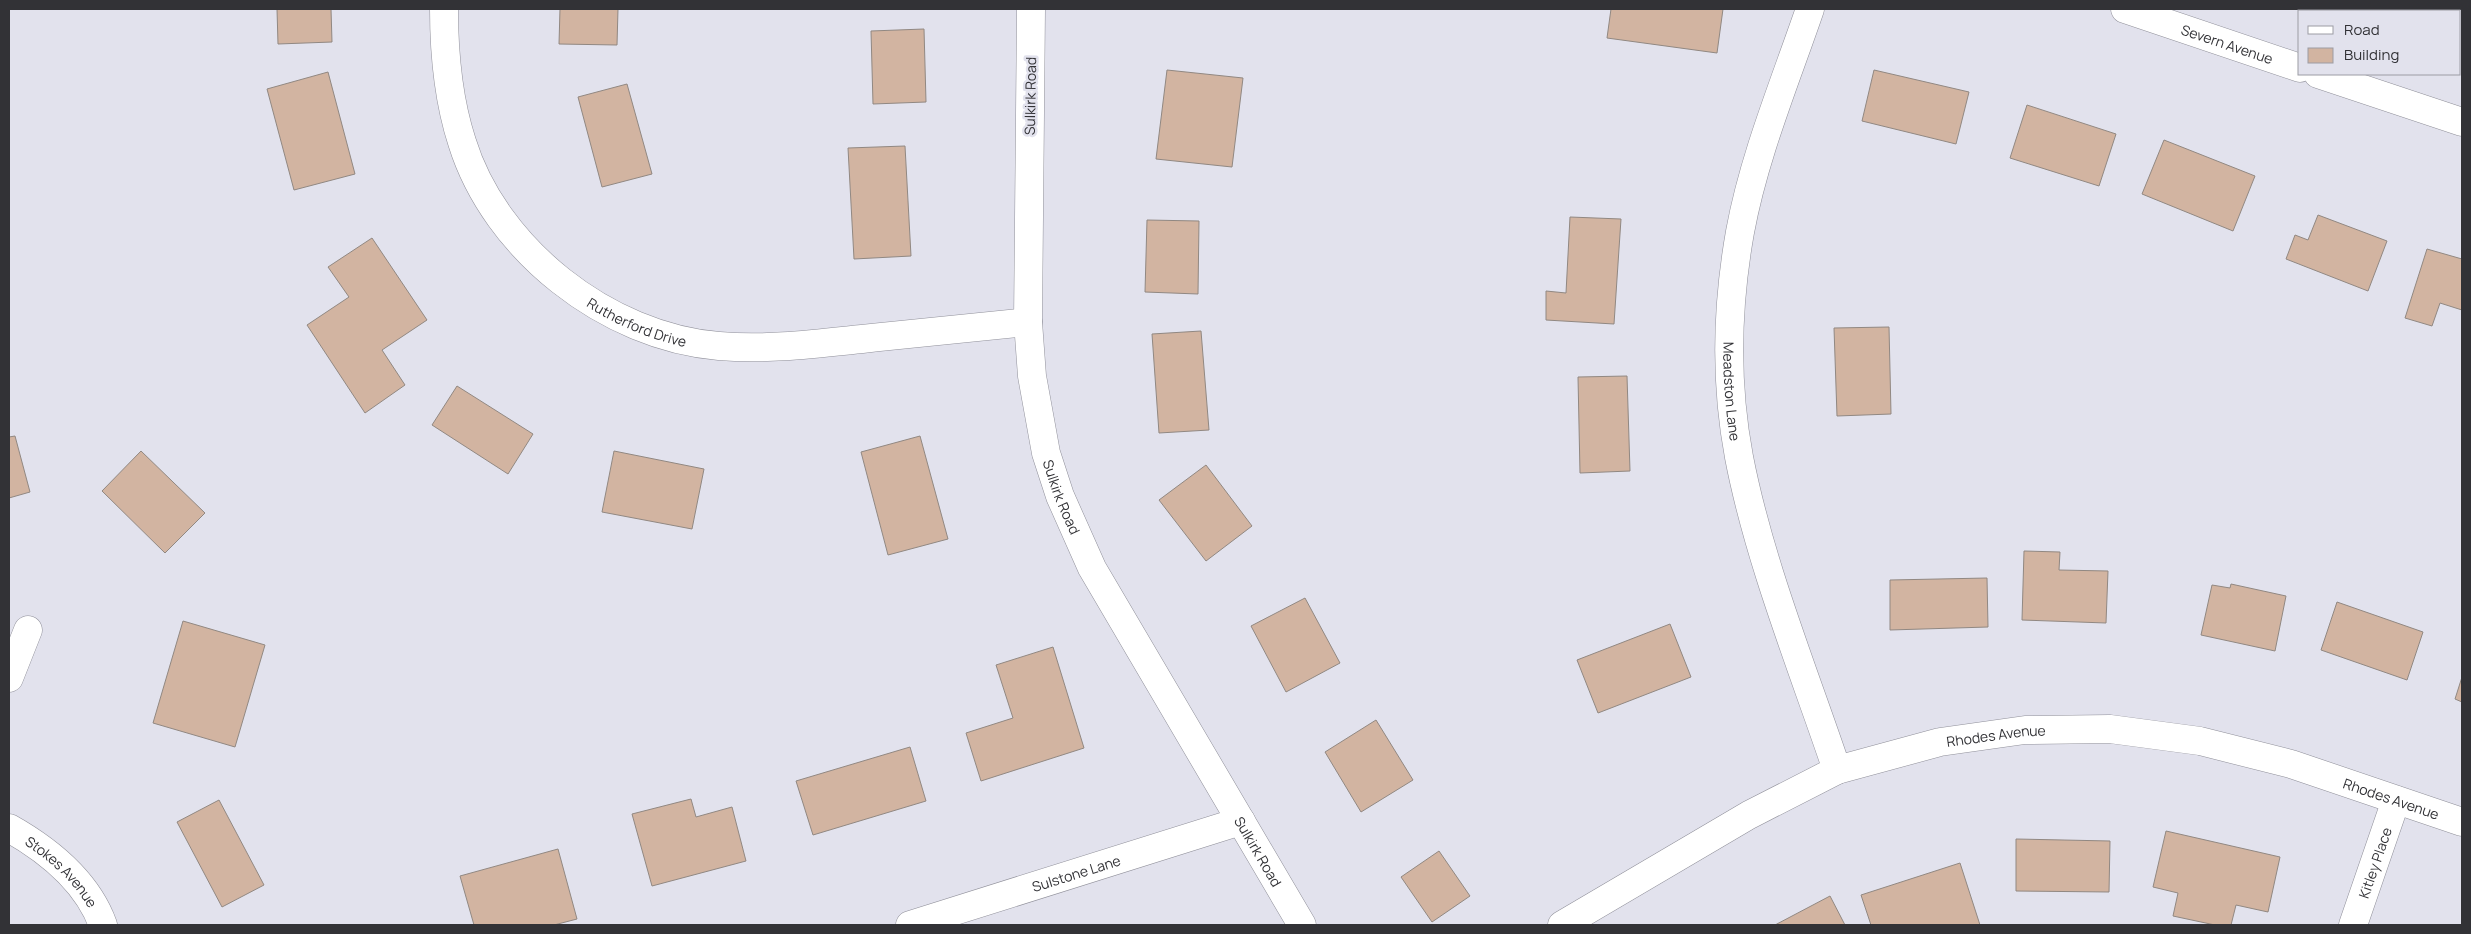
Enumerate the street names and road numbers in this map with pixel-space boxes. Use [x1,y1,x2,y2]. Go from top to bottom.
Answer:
street label: Severn Avenue [2179,19,2276,68]
street label: Sulkirk Road [1020,57,1040,135]
street label: Rutherford Drive [584,293,688,350]
street label: Meadston Lane [1720,342,1746,442]
street label: Sulkirk Road [1039,457,1085,537]
street label: Rhodes Avenue [1945,720,2046,751]
street label: Rhodes Avenue [2341,773,2442,823]
street label: Sulkirk Road [1230,813,1287,890]
street label: Kitley Place [2353,825,2395,901]
street label: Stokes Avenue [22,831,102,911]
street label: Sulstone Lane [1029,850,1123,896]

